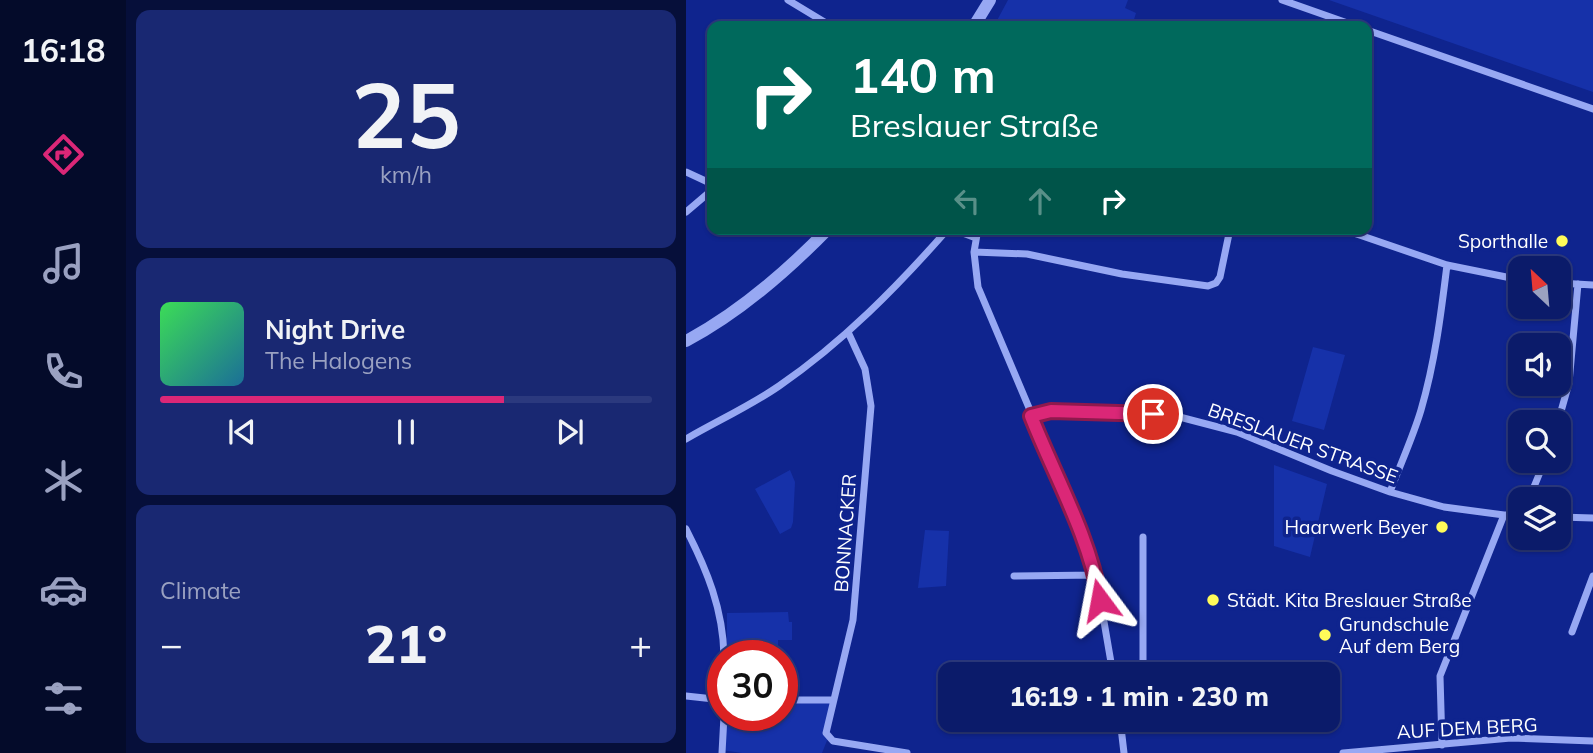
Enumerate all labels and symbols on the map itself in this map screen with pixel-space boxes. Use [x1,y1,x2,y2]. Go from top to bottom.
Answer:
place label: Sporthalle [1458,229,1548,253]
marker: Sporthalle [1554,233,1570,249]
north arrow [1508,256,1572,318]
pin [1123,384,1183,444]
street label: BRESLAUER STRASSE [1205,397,1401,489]
street label: BONNACKER [829,473,861,593]
place label: Haarwerk Beyer [1285,515,1428,539]
marker: Haarwerk Beyer [1434,519,1450,535]
position arrow [1063,563,1137,637]
place label: Städt. Kita Breslauer Straße [1227,588,1472,612]
marker: Städt. Kita Breslauer Straße [1205,592,1221,608]
place label: Grundschule Auf dem Berg [1339,612,1460,658]
marker: Grundschule Auf dem Berg [1317,627,1333,643]
speed limit sign: 30 [707,640,798,731]
street label: AUF DEM BERG [1396,712,1538,744]

